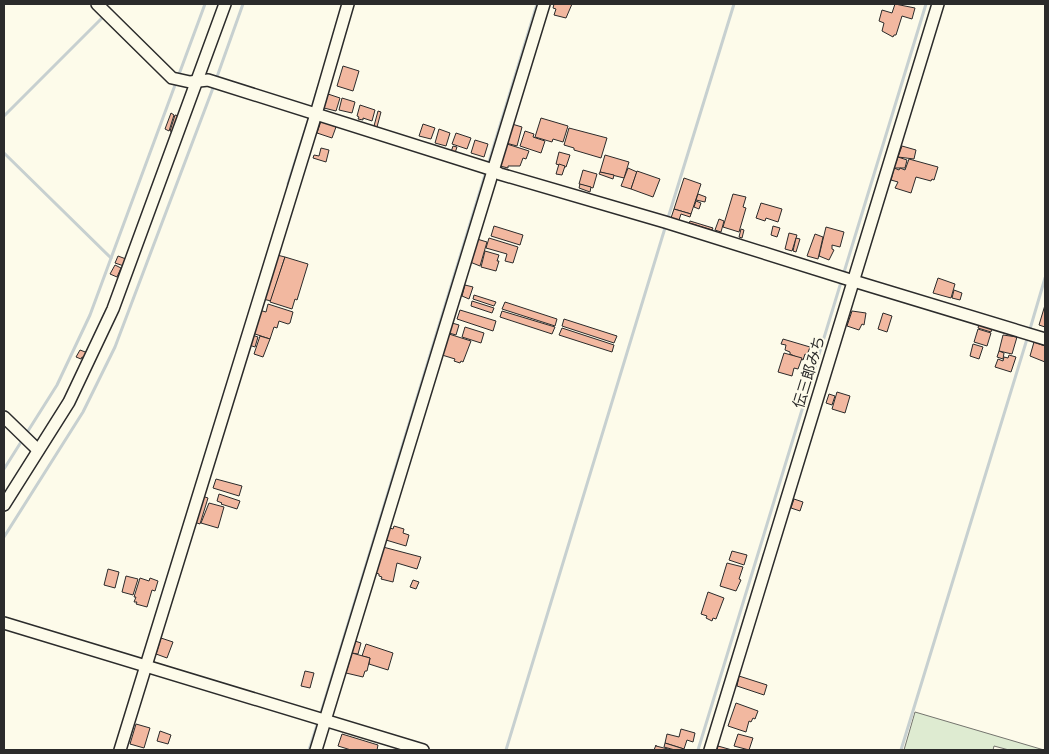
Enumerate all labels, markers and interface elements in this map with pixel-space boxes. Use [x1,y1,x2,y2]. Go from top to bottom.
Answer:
street label: 伝三郎みち [789,333,828,410]

